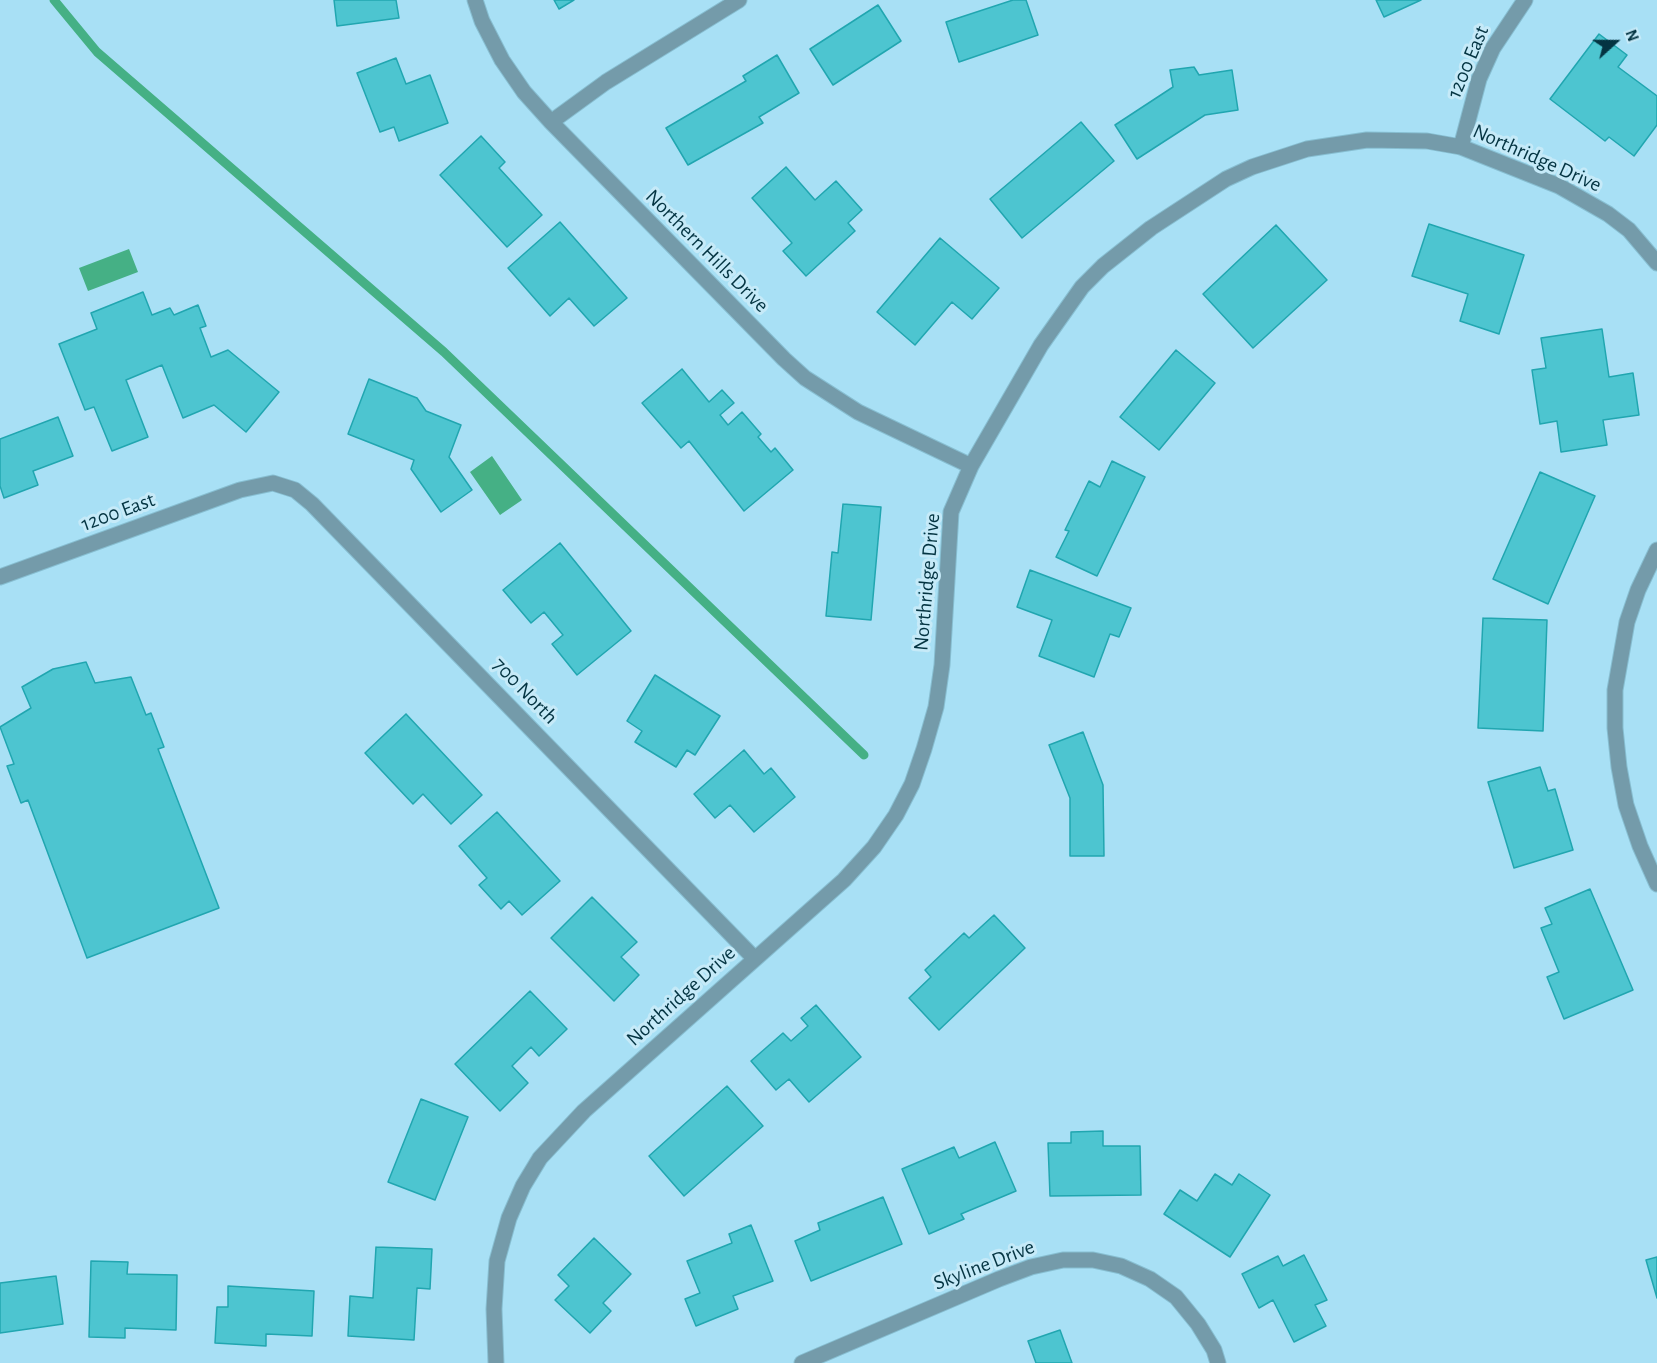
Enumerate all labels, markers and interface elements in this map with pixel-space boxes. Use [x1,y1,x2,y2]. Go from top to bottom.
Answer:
north arrow [1585,12,1645,72]
street label: 1200 East [1441,22,1495,102]
text: N [1622,27,1641,44]
street label: Northridge Drive [1469,118,1605,198]
street label: Northern Hills Drive [640,184,774,318]
street label: 1200 East [78,487,158,537]
street label: Northridge Drive [908,512,946,652]
street label: 700 North [487,652,563,730]
street label: Northridge Drive [621,940,741,1052]
street label: Skyline Drive [930,1234,1038,1296]

